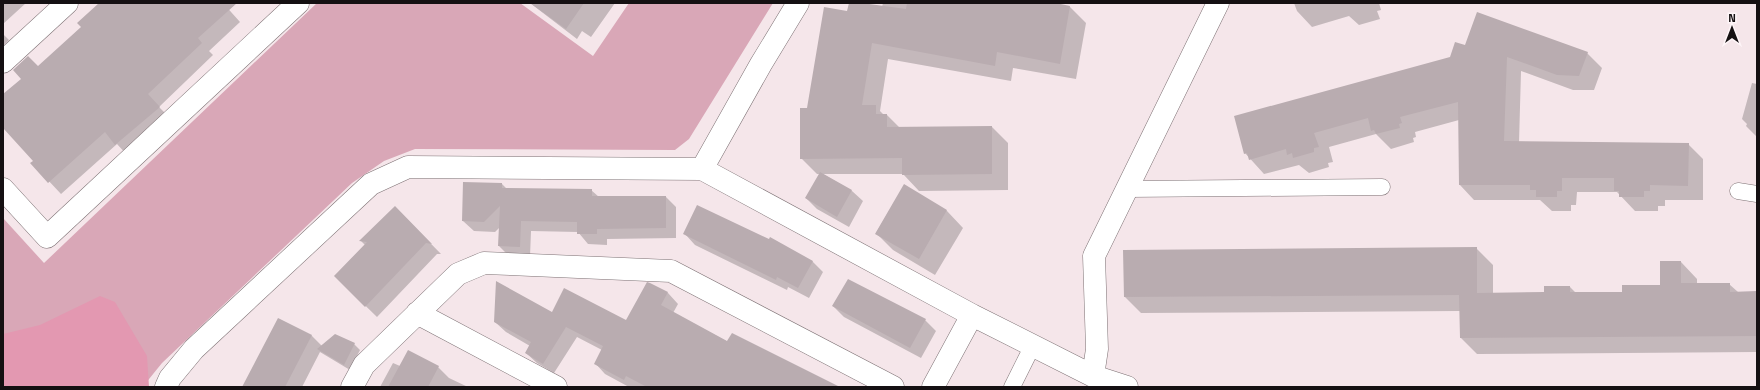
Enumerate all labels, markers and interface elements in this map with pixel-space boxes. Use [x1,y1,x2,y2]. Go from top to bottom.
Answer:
north arrow [1712,8,1752,48]
text: N [1728,10,1736,26]

